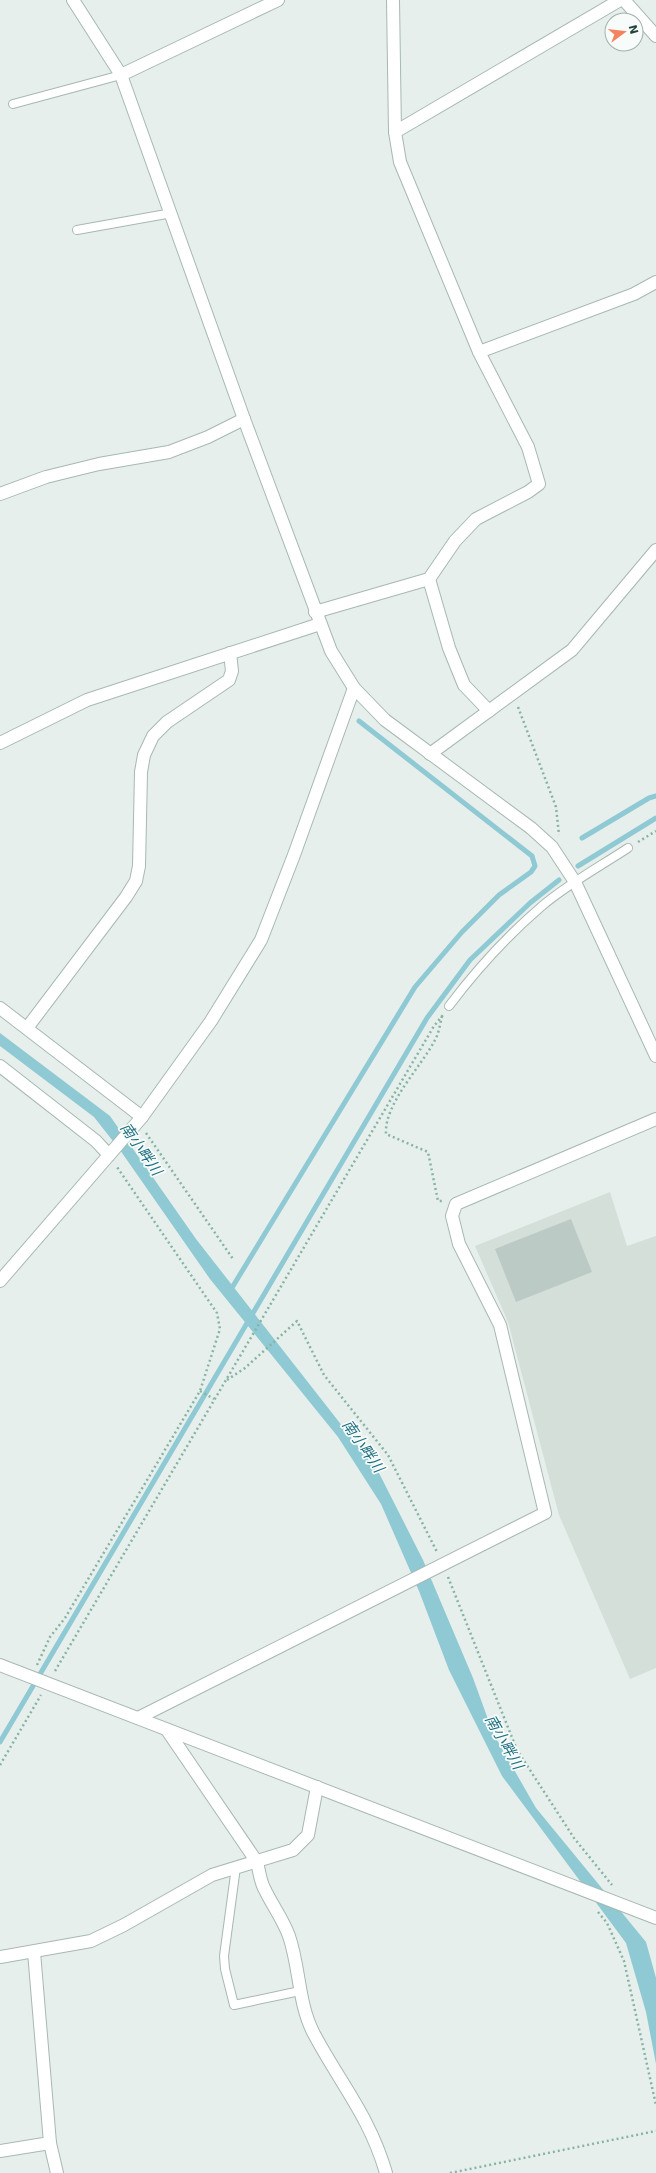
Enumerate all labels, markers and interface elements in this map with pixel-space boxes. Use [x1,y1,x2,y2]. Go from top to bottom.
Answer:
north arrow [604,12,644,52]
text: N [626,23,641,36]
water label: 南小畔川 [116,1119,167,1180]
water label: 南小畔川 [338,1416,389,1477]
water label: 南小畔川 [481,1712,528,1774]

